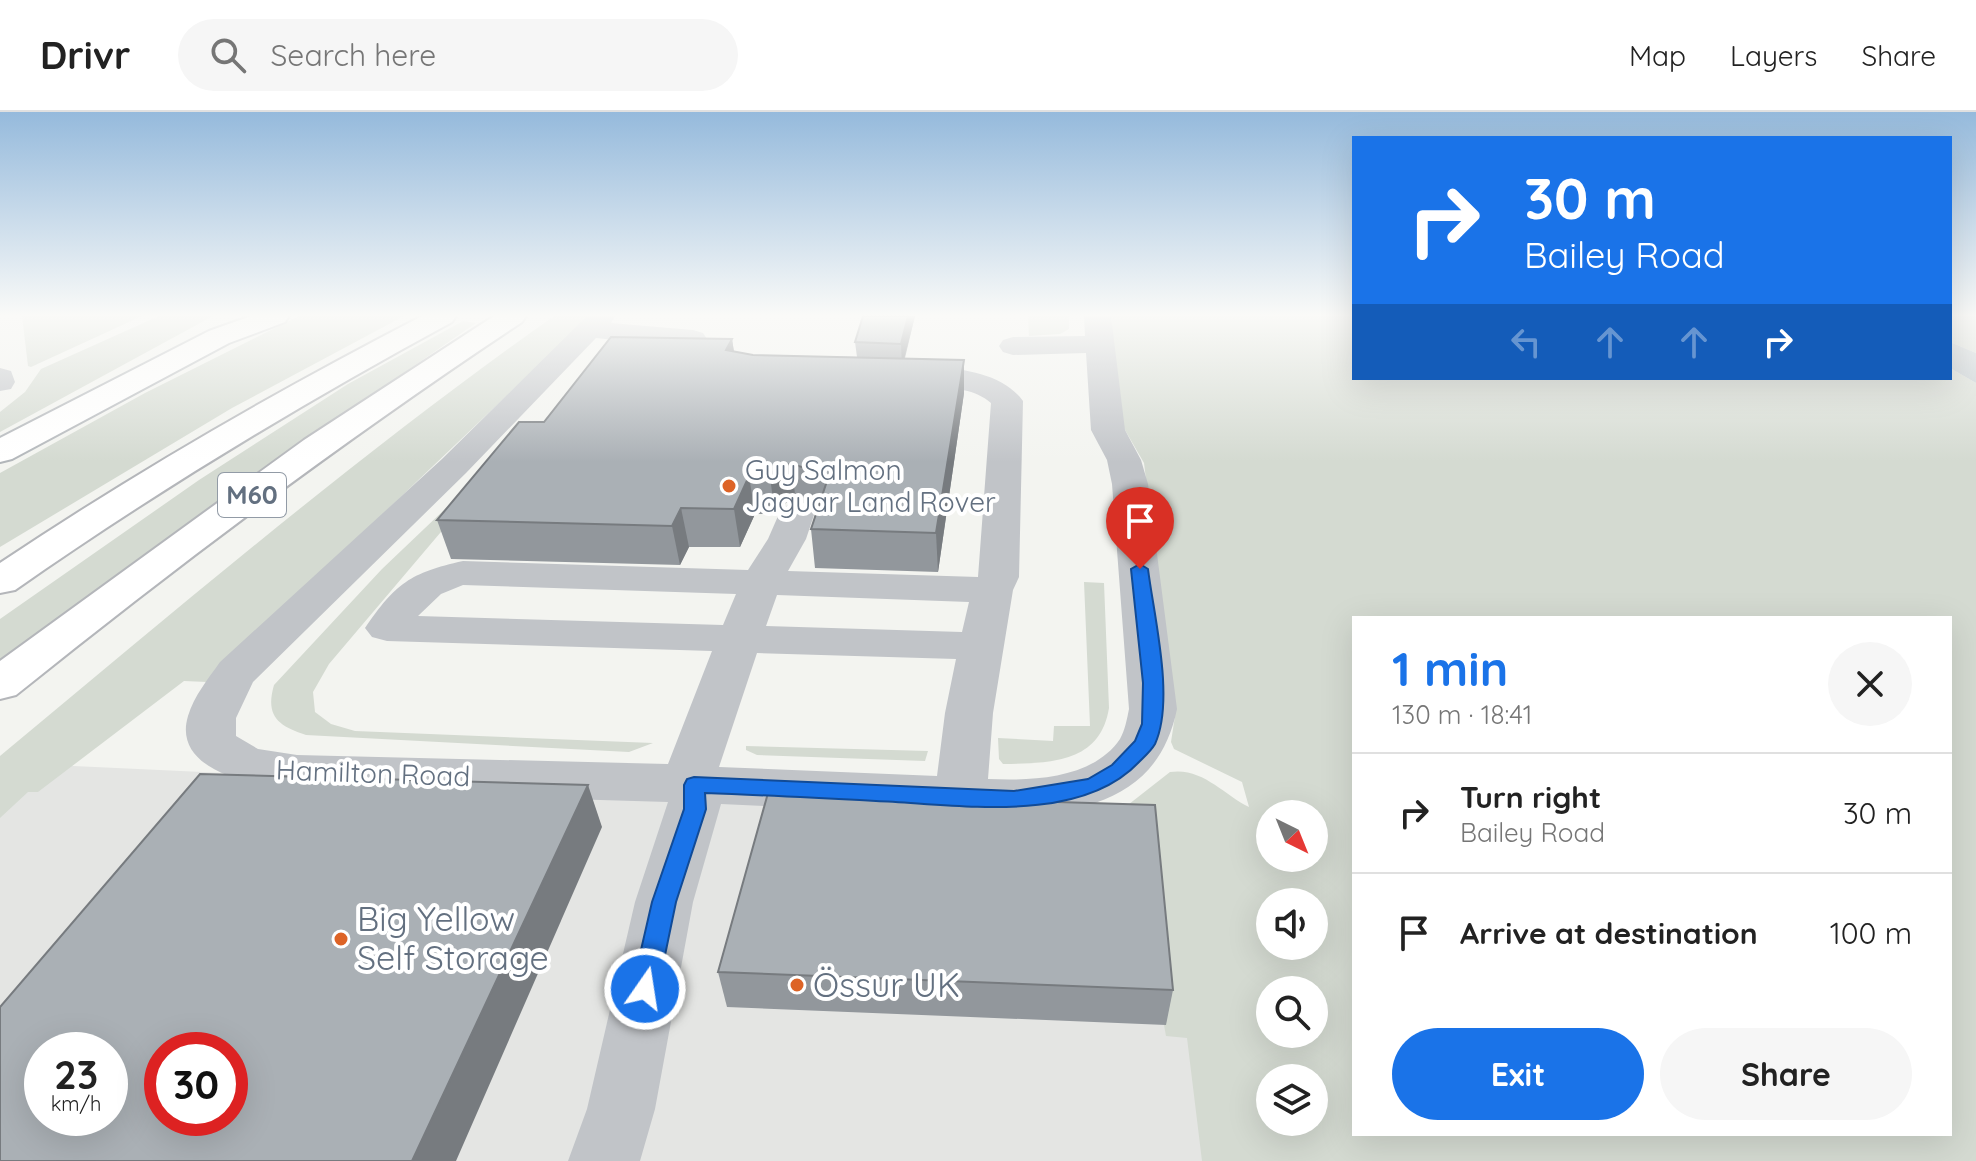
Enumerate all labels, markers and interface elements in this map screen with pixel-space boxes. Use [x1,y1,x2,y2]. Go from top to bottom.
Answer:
search box [178,19,738,91]
text: Drivr [40,31,130,79]
icon: search [206,33,250,77]
text: Search here [270,36,436,74]
text: Map [1629,38,1686,73]
text: Layers [1730,38,1817,73]
text: Share [1861,38,1936,73]
text: 30 m [1524,163,1656,233]
icon: right [1392,168,1496,272]
text: Bailey Road [1524,232,1725,277]
icon: left [1504,320,1548,364]
icon: ahead [1588,320,1632,364]
icon: ahead [1672,320,1716,364]
icon: right [1756,320,1800,364]
place label: Guy Salmon Jaguar Land Rover [745,452,996,519]
road number: M60 [218,473,286,517]
marker: Guy Salmon Jaguar Land Rover [720,477,738,495]
pin [1106,487,1174,569]
icon: arrive [1118,499,1162,543]
text: 1 min [1392,638,1508,698]
button: close [1828,642,1912,726]
text: 130 m · 18:41 [1392,698,1532,731]
street label: Hamilton Road [275,752,471,793]
text: Turn right [1460,778,1601,816]
icon: right [1392,791,1436,835]
text: 30 m [1843,794,1912,832]
north arrow [1256,800,1328,872]
map controls [1256,800,1328,1136]
text: Bailey Road [1460,816,1605,849]
button: sound [1256,888,1328,960]
place label: Big Yellow Self Storage [357,897,549,979]
icon: arrive [1392,911,1436,955]
text: Arrive at destination [1460,914,1758,952]
text: 100 m [1830,914,1912,952]
marker: Big Yellow Self Storage [332,930,350,948]
position arrow [603,947,687,1031]
place label: Össur UK [813,963,960,1006]
marker: Össur UK [788,976,806,994]
button: search [1256,976,1328,1048]
button: Exit [1392,1028,1644,1120]
button: Share [1660,1028,1912,1120]
speed limit sign: 30 [144,1032,248,1136]
text: 23 [54,1049,98,1099]
button: layers [1256,1064,1328,1136]
text: km/h [51,1091,101,1116]

